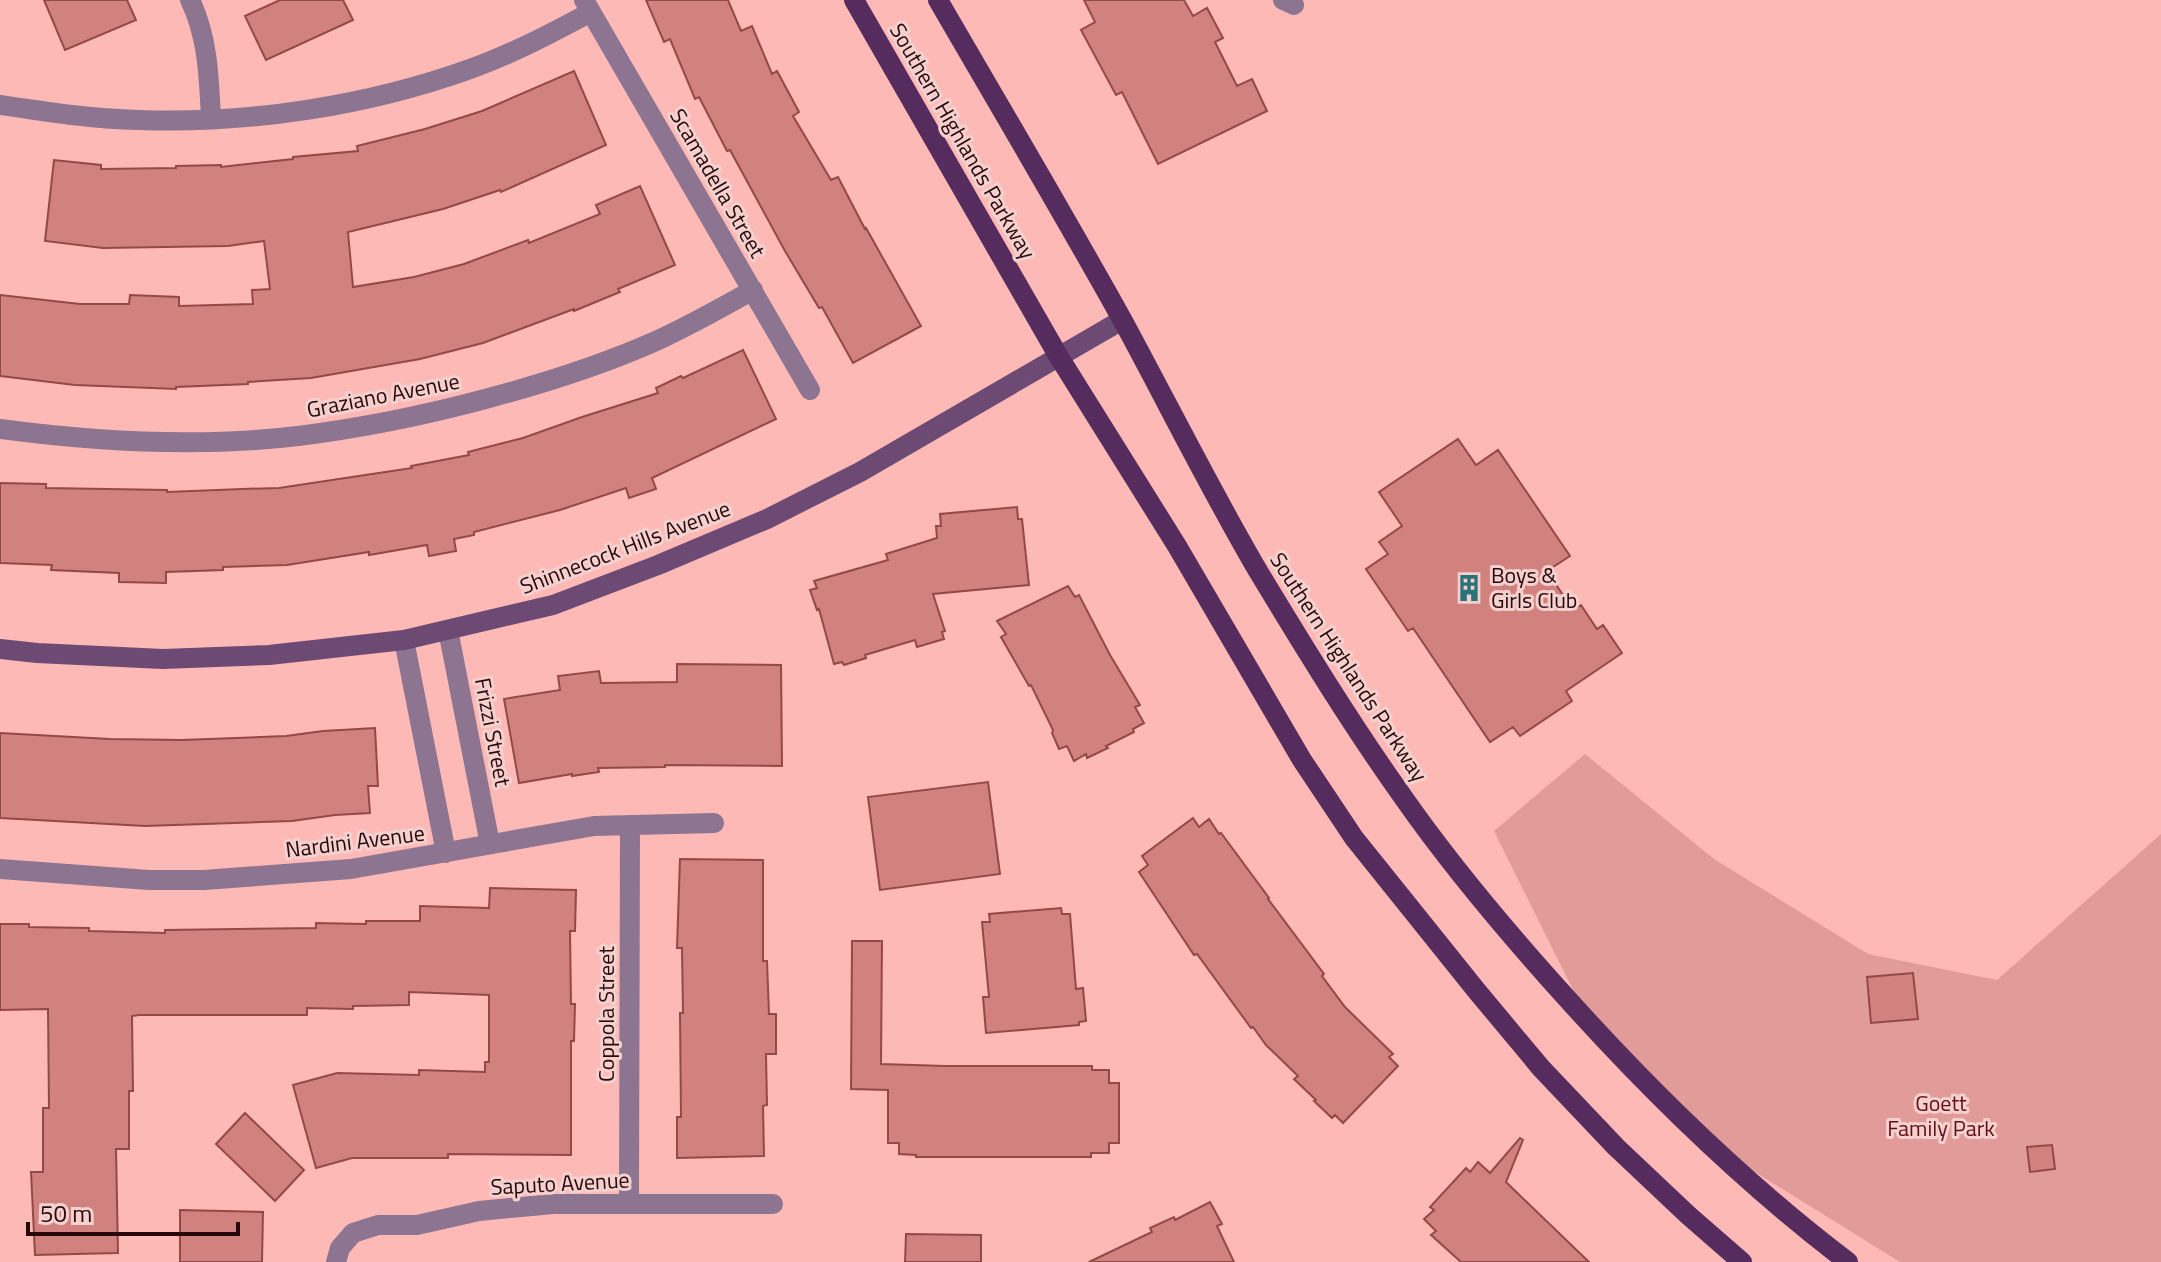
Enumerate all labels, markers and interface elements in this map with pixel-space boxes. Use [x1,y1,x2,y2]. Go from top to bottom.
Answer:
street label: Southern Highlands Parkway [881,17,1045,266]
street label: Scamadella Street [661,102,775,264]
street label: Graziano Avenue [304,364,462,426]
street label: Shinnecock Hills Avenue [515,491,735,603]
street label: Southern Highlands Parkway [1262,545,1436,789]
place label: Boys & Girls Club [1491,558,1577,617]
building icon: Boys & Girls Club [1454,573,1484,603]
street label: Frizzi Street [466,675,520,789]
street label: Nardini Avenue [283,816,427,866]
street label: Coppola Street [589,946,623,1082]
park label: Goett Family Park [1887,1086,1995,1145]
street label: Saputo Avenue [490,1162,630,1204]
scale bar [28,1186,238,1236]
text: 50 m [40,1195,92,1231]

